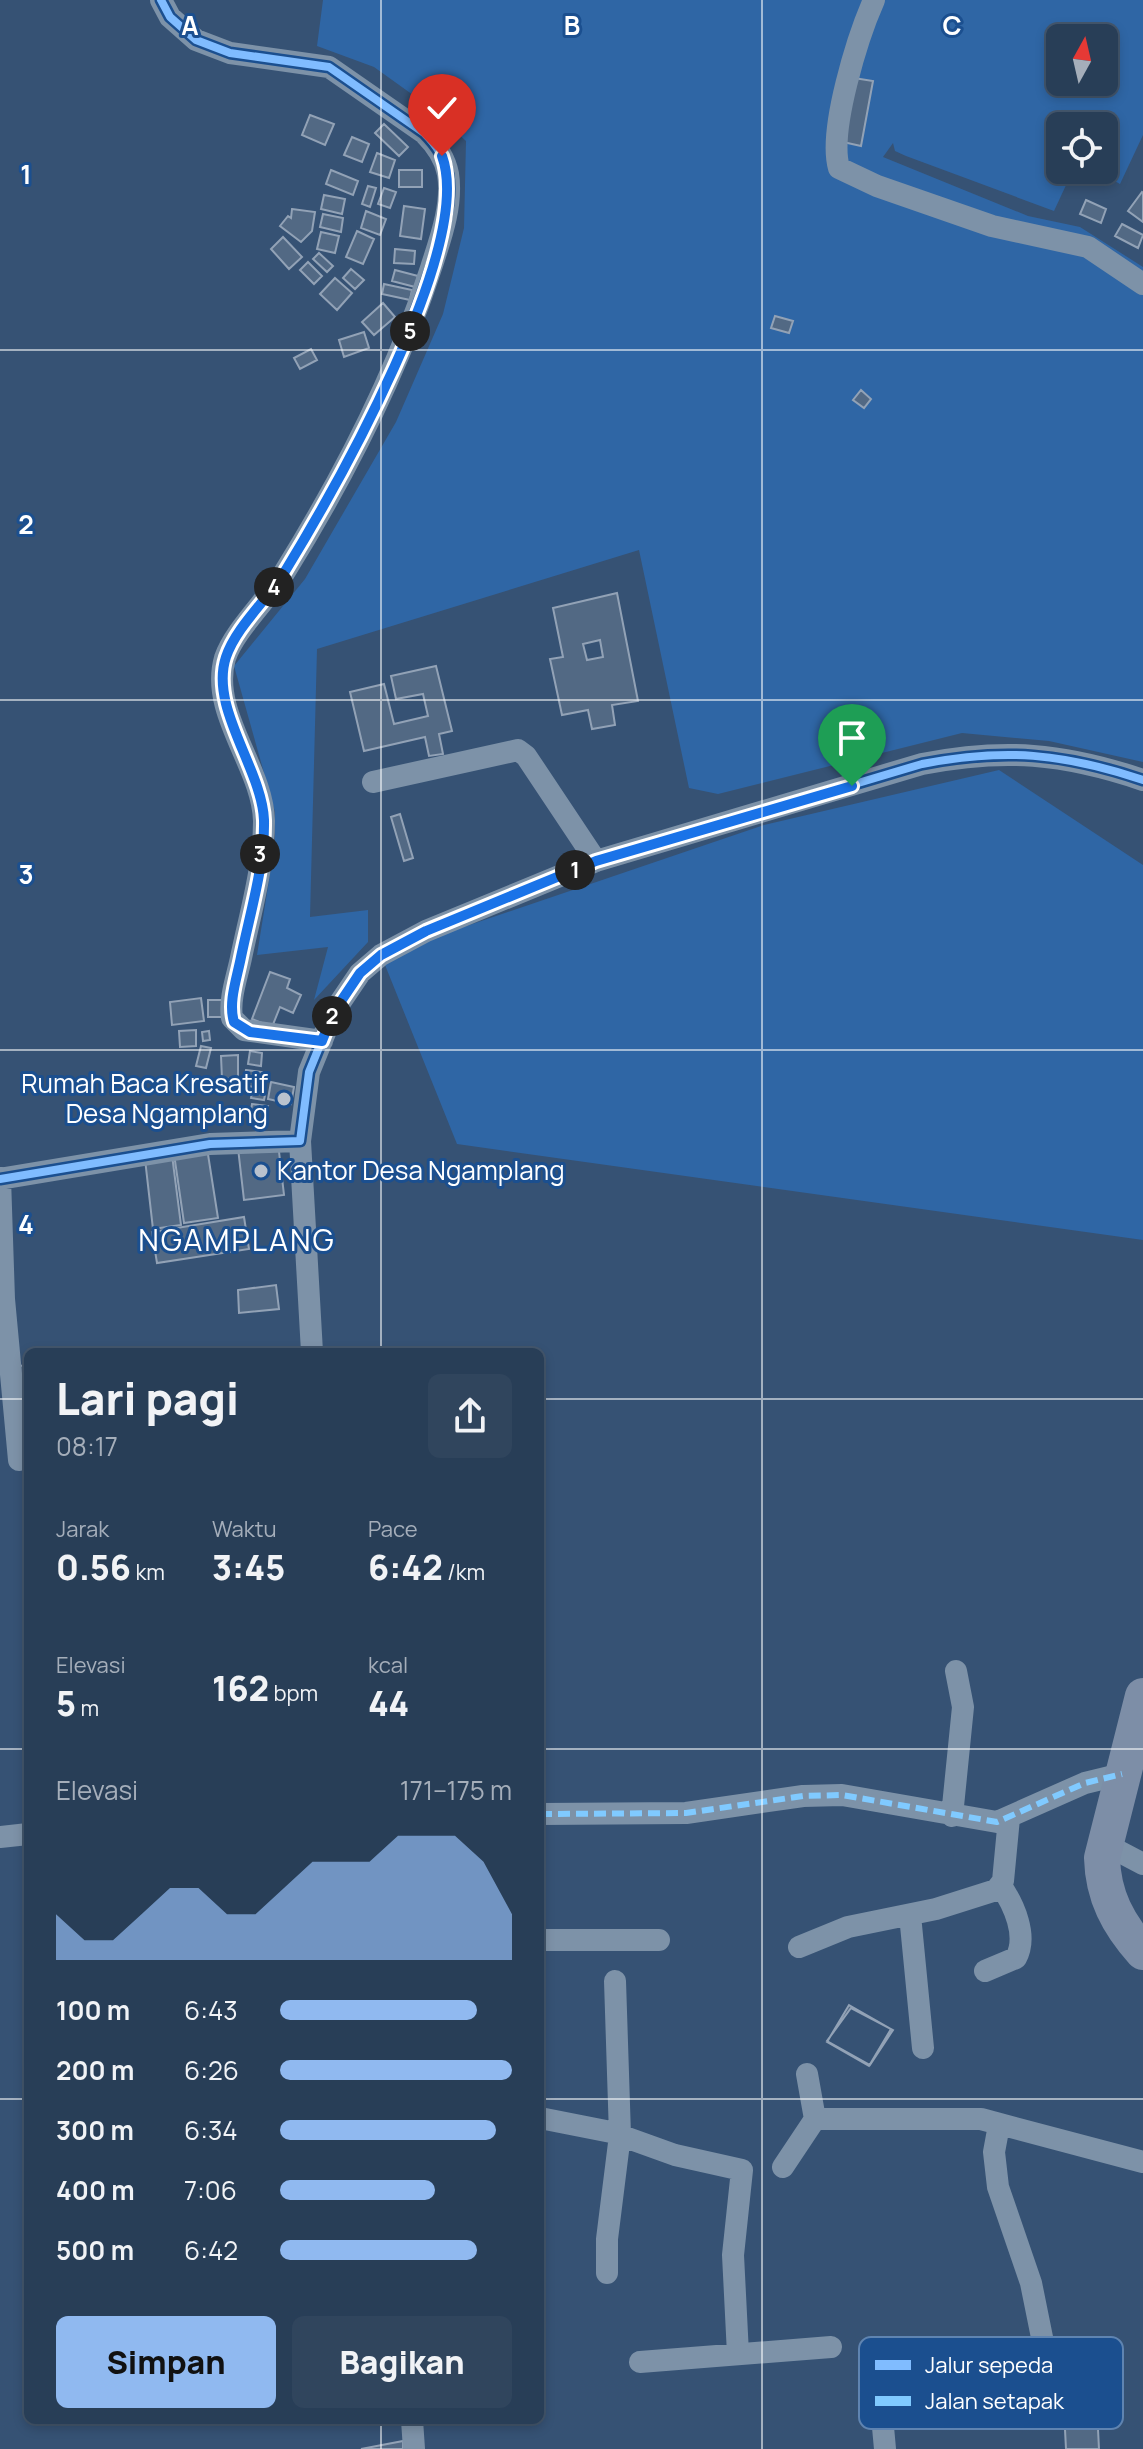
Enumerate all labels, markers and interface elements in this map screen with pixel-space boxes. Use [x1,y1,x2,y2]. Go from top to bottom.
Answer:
text: A [181,7,199,43]
text: B [564,7,580,43]
text: C [942,7,962,43]
north arrow [1046,24,1118,96]
map controls [1046,24,1118,184]
pin [408,74,476,156]
icon: check [420,86,464,130]
button: locate [1046,112,1118,184]
text: 1 [20,156,32,192]
pin: 5 [390,311,430,351]
text: 5 [404,316,416,346]
text: 2 [18,506,34,542]
pin: 4 [254,567,294,607]
text: 4 [267,572,281,602]
pin [818,704,886,786]
icon: arrive [830,716,874,760]
pin: 3 [240,834,280,874]
text: 3 [254,839,266,869]
pin: 1 [555,850,595,890]
text: 1 [570,855,580,885]
text: 3 [18,856,34,892]
pin: 2 [312,996,352,1036]
text: 2 [325,1001,339,1031]
place label: Rumah Baca Kresatif Desa Ngamplang [21,1065,268,1131]
marker: Rumah Baca Kresatif Desa Ngamplang [275,1090,293,1108]
place label: Kantor Desa Ngamplang [277,1152,565,1188]
marker: Kantor Desa Ngamplang [252,1162,270,1180]
text: 4 [18,1206,34,1242]
district label: NGAMPLANG [138,1219,336,1260]
text: Lari pagi [56,1368,239,1428]
button: share [428,1374,512,1458]
text: 08:17 [56,1428,118,1464]
text: Jarak [56,1514,109,1544]
text: Waktu [212,1514,277,1544]
text: Pace [368,1514,418,1544]
text: 0.56 [56,1544,131,1590]
text: 3:45 [212,1544,285,1590]
text: 6:42 [368,1544,443,1590]
text: km [131,1557,165,1587]
text: /km [443,1557,485,1587]
text: Elevasi [56,1650,126,1680]
text: kcal [368,1650,408,1680]
text: 162 [212,1665,269,1711]
text: bpm [269,1678,318,1708]
text: 5 [56,1680,76,1726]
text: 44 [368,1680,409,1726]
text: m [76,1693,99,1723]
text: Elevasi [56,1772,138,1808]
text: 171–175 m [400,1772,512,1808]
text: 100 m [56,1992,130,2028]
text: 6:43 [184,1992,238,2028]
text: 200 m [56,2052,134,2088]
text: 6:26 [184,2052,239,2088]
text: 300 m [56,2112,134,2148]
text: 6:34 [184,2112,238,2148]
text: 400 m [56,2172,135,2208]
text: 7:06 [184,2172,237,2208]
text: 500 m [56,2232,134,2268]
text: 6:42 [184,2232,238,2268]
button: Simpan [56,2316,276,2408]
button: Bagikan [292,2316,512,2408]
legend [859,2337,1123,2429]
text: Jalur sepeda [925,2350,1053,2380]
text: Jalan setapak [925,2386,1065,2416]

